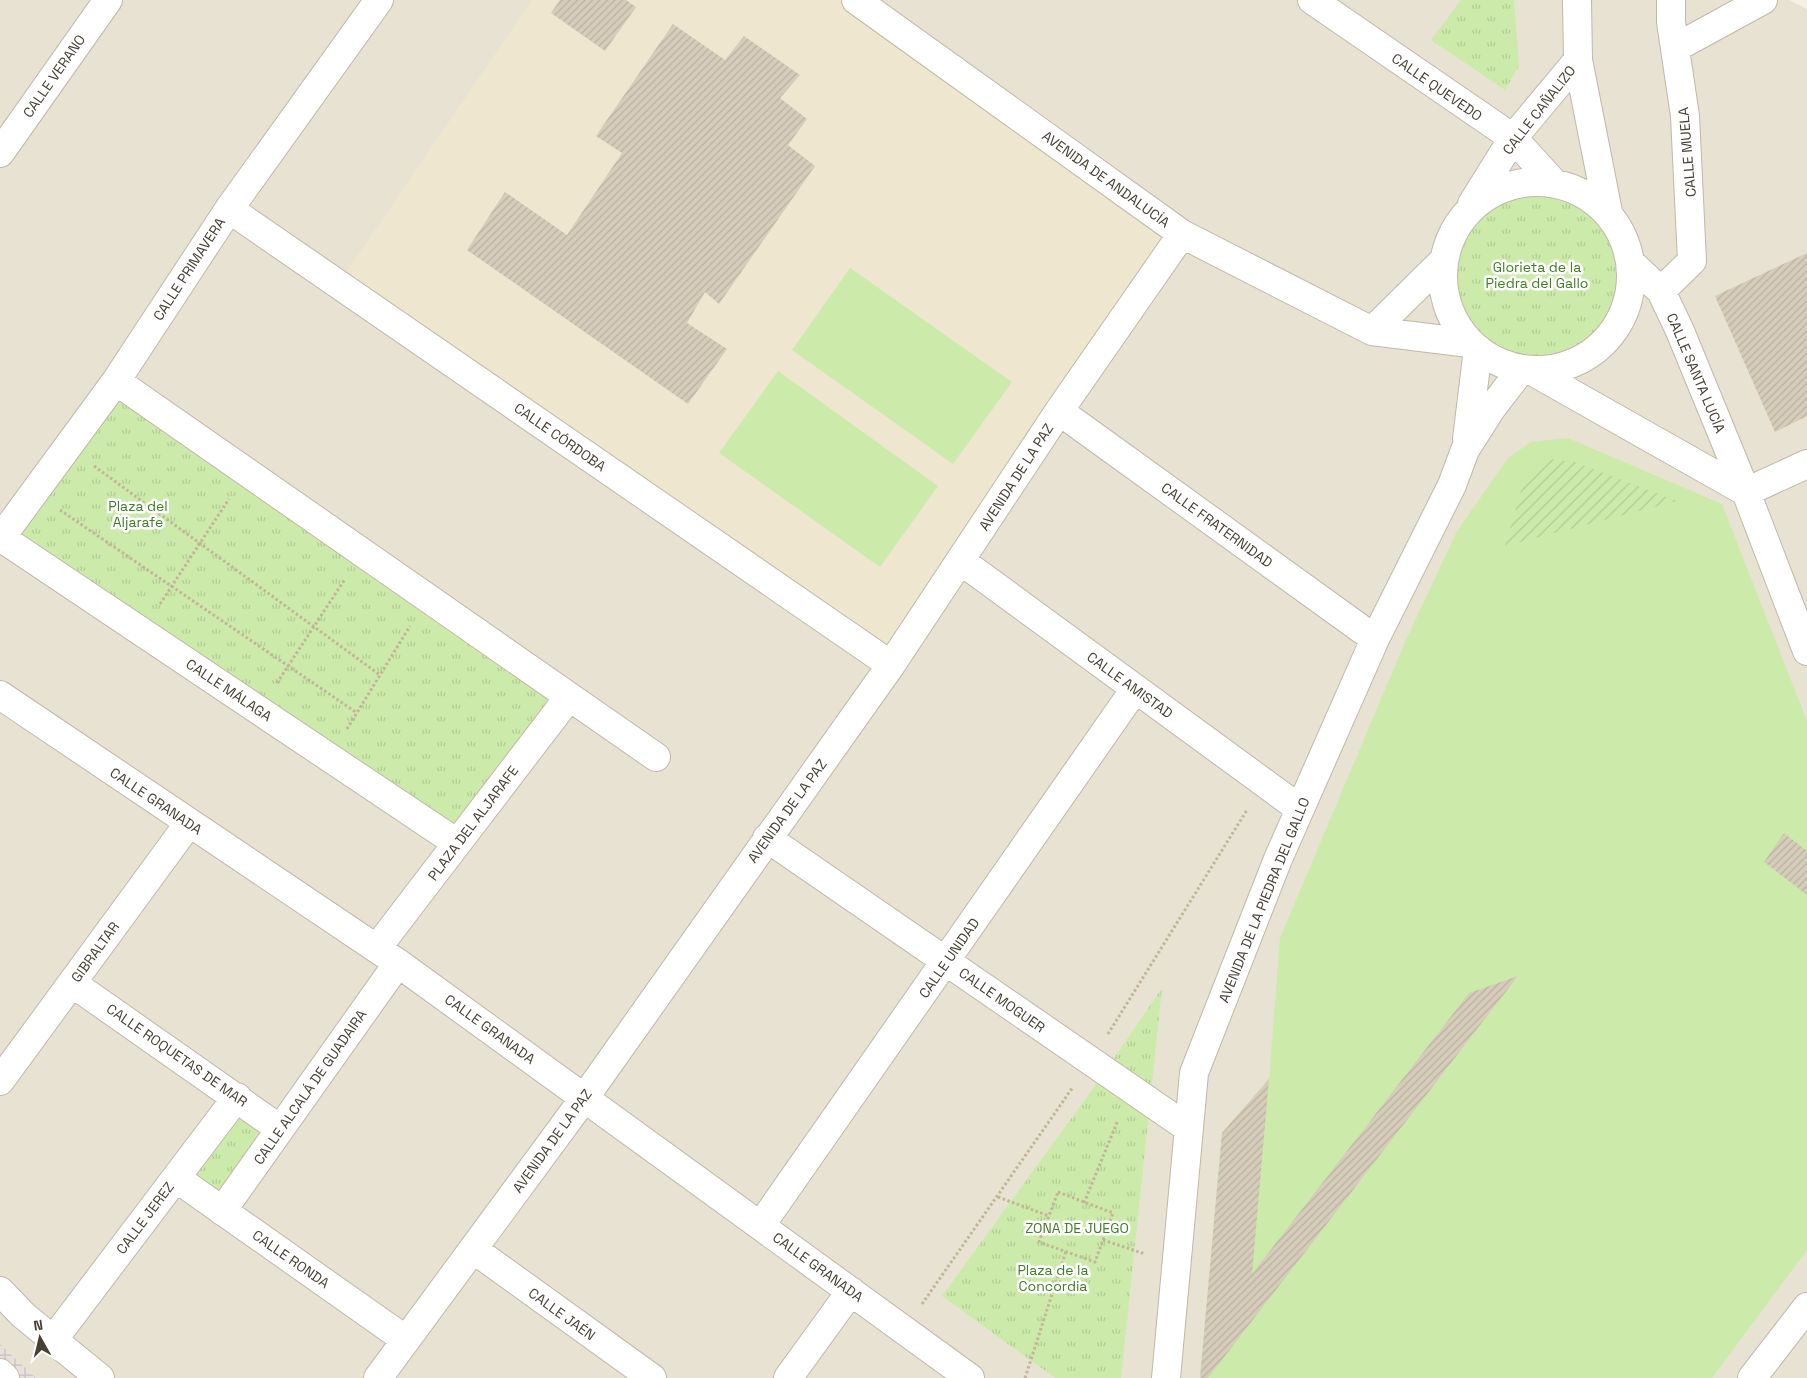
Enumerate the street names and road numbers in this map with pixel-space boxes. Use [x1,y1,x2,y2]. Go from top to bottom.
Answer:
street label: CALLE VERANO [19,31,89,121]
street label: CALLE QUEVEDO [1388,49,1486,125]
street label: CALLE CAÑALIZO [1498,62,1580,158]
street label: CALLE MUELA [1674,106,1700,198]
street label: AVENIDA DE ANDALUCÍA [1039,127,1173,231]
street label: CALLE PRIMAVERA [149,214,229,324]
street label: CALLE SANTA LUCÍA [1663,310,1729,436]
street label: CALLE CÓRDOBA [511,399,610,475]
street label: AVENIDA DE LA PAZ [975,420,1057,534]
street label: CALLE FRATERNIDAD [1158,478,1276,572]
street label: CALLE AMISTAD [1083,648,1177,722]
street label: CALLE MÁLAGA [183,655,276,725]
street label: AVENIDA DE LA PAZ [743,756,831,866]
street label: PLAZA DEL ALJARAFE [424,762,522,884]
street label: CALLE GRANADA [106,763,206,839]
street label: AVENIDA DE LA PIEDRA DEL GALLO [1214,795,1314,1005]
street label: CALLE UNIDAD [915,914,983,1002]
street label: GIBRALTAR [67,918,123,986]
street label: CALLE MOGUER [955,964,1049,1036]
street label: CALLE GRANADA [441,990,539,1068]
street label: CALLE ROQUETAS DE MAR [103,999,251,1111]
street label: CALLE ALCALÁ DE GUADAIRA [250,1006,371,1168]
street label: AVENIDA DE LA PAZ [508,1086,596,1196]
street label: CALLE JEREZ [112,1178,178,1258]
street label: CALLE RONDA [249,1226,333,1292]
street label: CALLE GRANADA [769,1228,867,1306]
street label: CALLE JAÉN [525,1284,599,1344]

